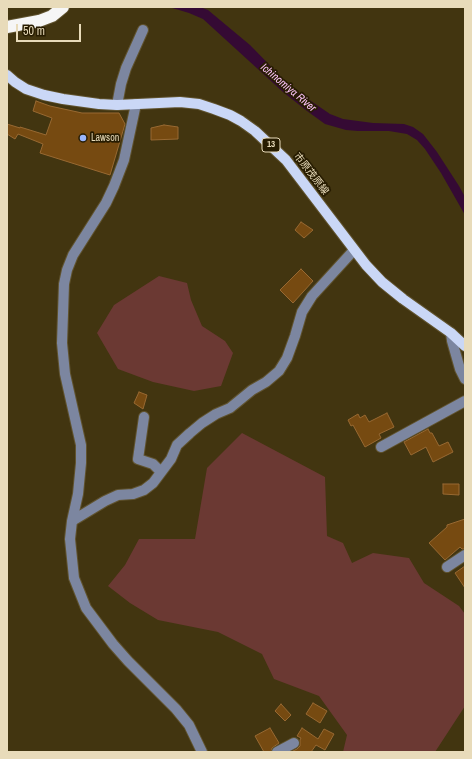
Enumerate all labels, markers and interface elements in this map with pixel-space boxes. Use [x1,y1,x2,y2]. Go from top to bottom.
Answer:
scale bar [18,16,83,42]
text: 50 m [23,23,45,39]
water label: Ichinomiya River [258,61,318,115]
place label: Lawson [91,132,119,144]
marker: Lawson [78,133,88,143]
road number: 13 [262,138,280,152]
street label: 市原茂原線 [291,151,331,197]

